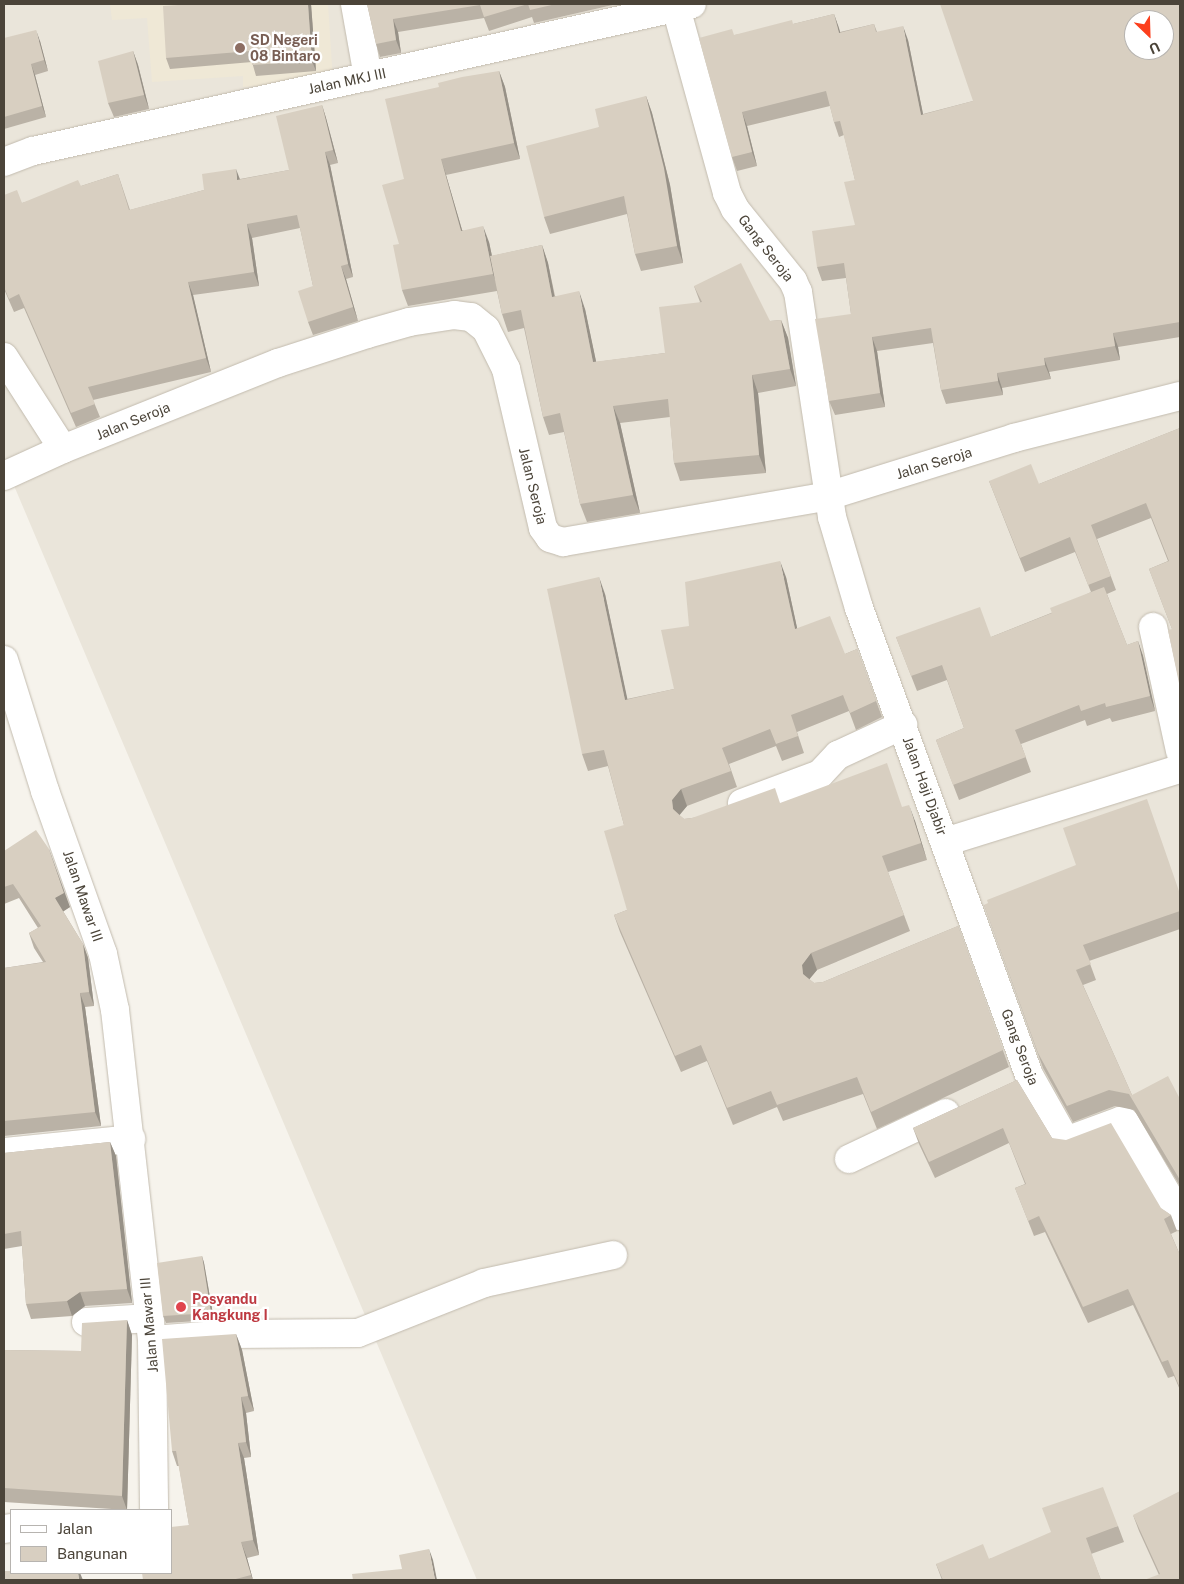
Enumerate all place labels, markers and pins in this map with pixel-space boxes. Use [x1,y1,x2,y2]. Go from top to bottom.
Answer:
place label: SD Negeri 08 Bintaro [250,32,320,64]
marker: SD Negeri 08 Bintaro [234,42,246,54]
place label: Posyandu Kangkung I [192,1291,268,1324]
marker: Posyandu Kangkung I [174,1300,188,1314]

